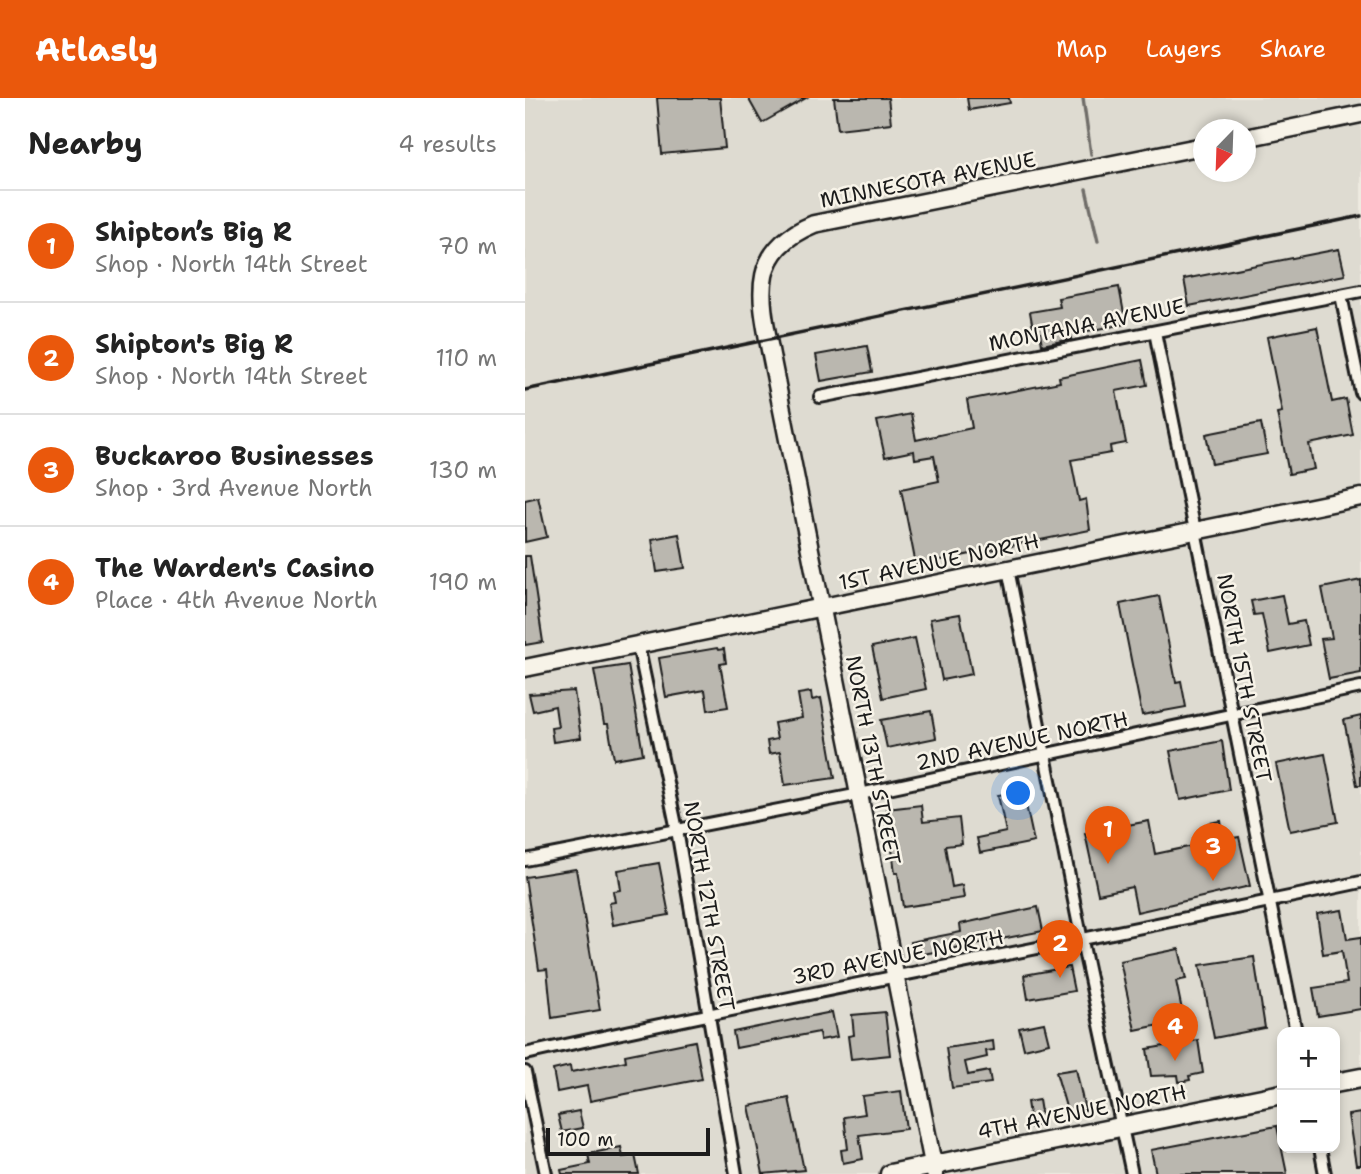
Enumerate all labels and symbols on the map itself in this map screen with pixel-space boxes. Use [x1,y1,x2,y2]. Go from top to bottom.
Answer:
north arrow [1193,119,1256,182]
street label: MINNESOTA AVENUE [818,145,1038,215]
street label: MONTANA AVENUE [986,292,1188,358]
street label: 1ST AVENUE NORTH [836,527,1042,597]
street label: NORTH 15TH STREET [1210,571,1278,785]
street label: NORTH 13TH STREET [839,653,907,867]
street label: 2ND AVENUE NORTH [913,705,1131,777]
your location [1001,776,1035,810]
street label: NORTH 12TH STREET [677,799,741,1013]
pin: 1 [1085,806,1131,864]
pin: 3 [1190,823,1236,881]
pin: 2 [1037,920,1083,978]
street label: 3RD AVENUE NORTH [790,923,1006,991]
pin: 4 [1152,1003,1198,1061]
street label: 4TH AVENUE NORTH [975,1078,1189,1146]
scale bar [546,1125,711,1157]

